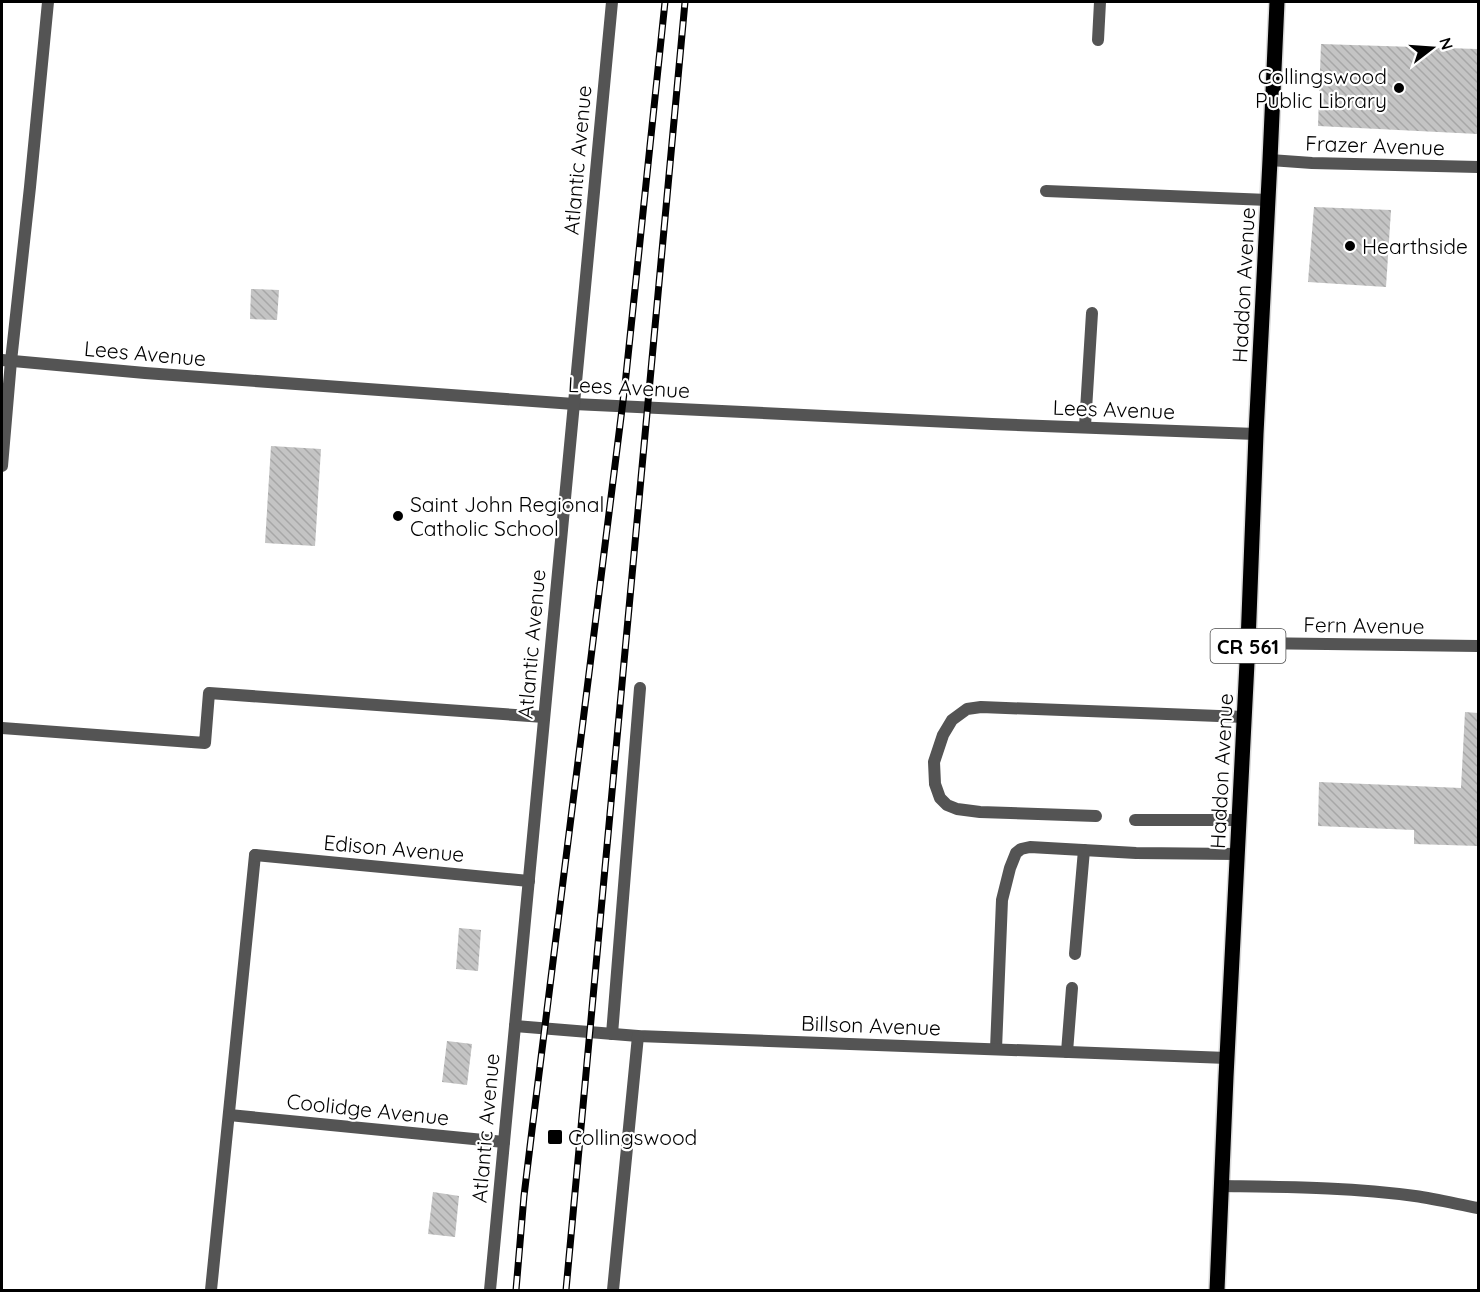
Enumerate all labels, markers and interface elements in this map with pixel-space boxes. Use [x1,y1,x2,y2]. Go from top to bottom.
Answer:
north arrow [1402,18,1462,78]
text: N [1435,35,1458,52]
place label: Collingswood Public Library [1255,63,1387,113]
marker: Collingswood Public Library [1392,81,1406,95]
street label: Atlantic Avenue [557,84,597,236]
street label: Frazer Avenue [1305,130,1445,160]
street label: Haddon Avenue [1226,207,1260,363]
place label: Hearthside [1362,233,1468,259]
marker: Hearthside [1343,239,1357,253]
street label: Lees Avenue [83,335,207,371]
street label: Lees Avenue [567,371,691,403]
street label: Lees Avenue [1052,394,1176,424]
place label: Saint John Regional Catholic School [410,491,604,541]
marker: Saint John Regional Catholic School [391,509,405,523]
street label: Atlantic Avenue [511,568,551,720]
street label: Fern Avenue [1303,611,1425,639]
road number: CR 561 [1210,629,1286,663]
street label: Haddon Avenue [1204,693,1238,849]
street label: Edison Avenue [322,829,466,867]
street label: Billson Avenue [801,1010,941,1040]
street label: Atlantic Avenue [465,1052,505,1204]
street label: Coolidge Avenue [285,1088,451,1130]
place label: Collingswood [568,1124,697,1150]
marker: Collingswood [546,1128,564,1146]

